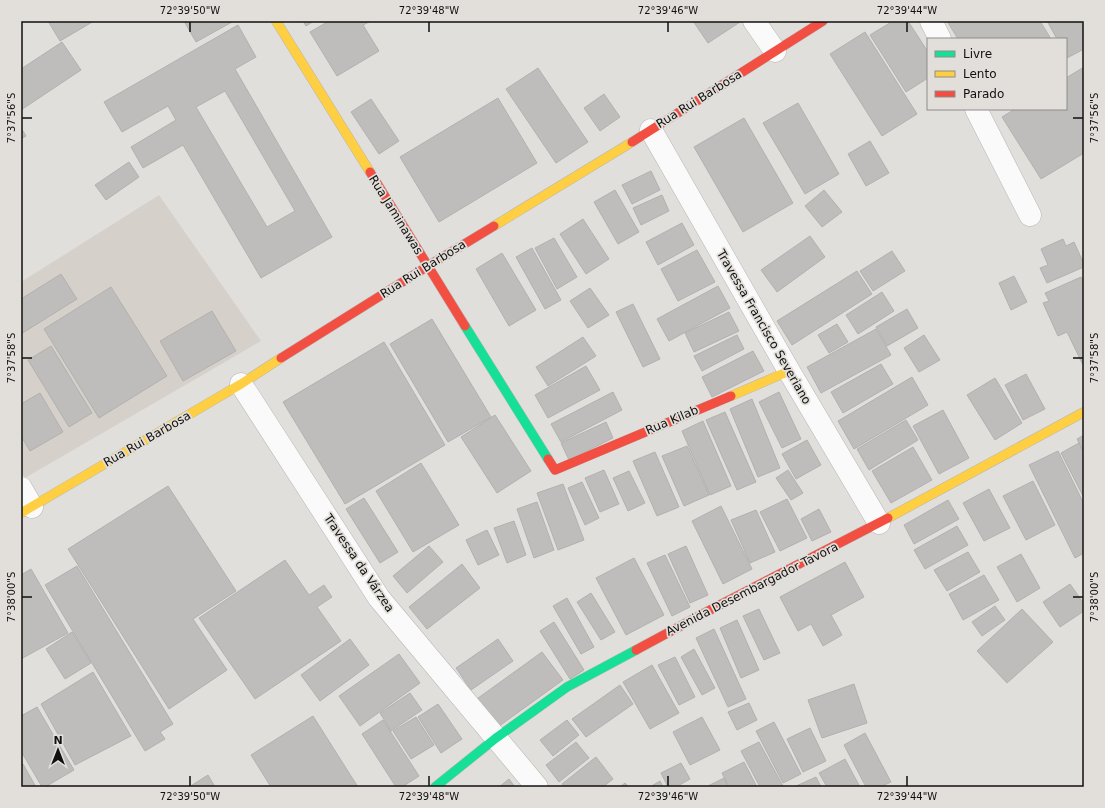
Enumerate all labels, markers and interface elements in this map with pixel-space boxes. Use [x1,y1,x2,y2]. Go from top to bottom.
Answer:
text: 72°39'50"W [160,5,220,16]
text: 72°39'48"W [399,5,459,16]
text: 72°39'46"W [638,5,698,16]
text: 72°39'44"W [877,5,937,16]
legend [927,38,1067,110]
text: Livre [963,47,992,61]
street label: Rua Rui Barbosa [654,67,744,131]
text: Lento [963,67,997,81]
text: Parado [963,87,1004,101]
text: 7°37'56"S [6,93,17,143]
text: 7°37'56"S [1089,93,1100,143]
street label: Rua Jaminawas [366,173,426,257]
street label: Rua Rui Barbosa [378,237,468,301]
street label: Travessa Francisco Severiano [713,246,814,407]
text: 7°37'58"S [6,333,17,383]
text: 7°37'58"S [1089,333,1100,383]
street label: Rua Kilab [643,403,701,437]
street label: Rua Rui Barbosa [101,408,193,470]
street label: Travessa da Várzea [320,510,397,615]
street label: Avenida Desembargador Tavora [664,539,840,639]
text: 7°38'00"S [6,572,17,622]
text: 7°38'00"S [1089,572,1100,622]
north arrow [38,730,78,770]
text: N [53,734,63,747]
text: 72°39'50"W [160,791,220,802]
text: 72°39'48"W [399,791,459,802]
text: 72°39'46"W [638,791,698,802]
text: 72°39'44"W [877,791,937,802]

